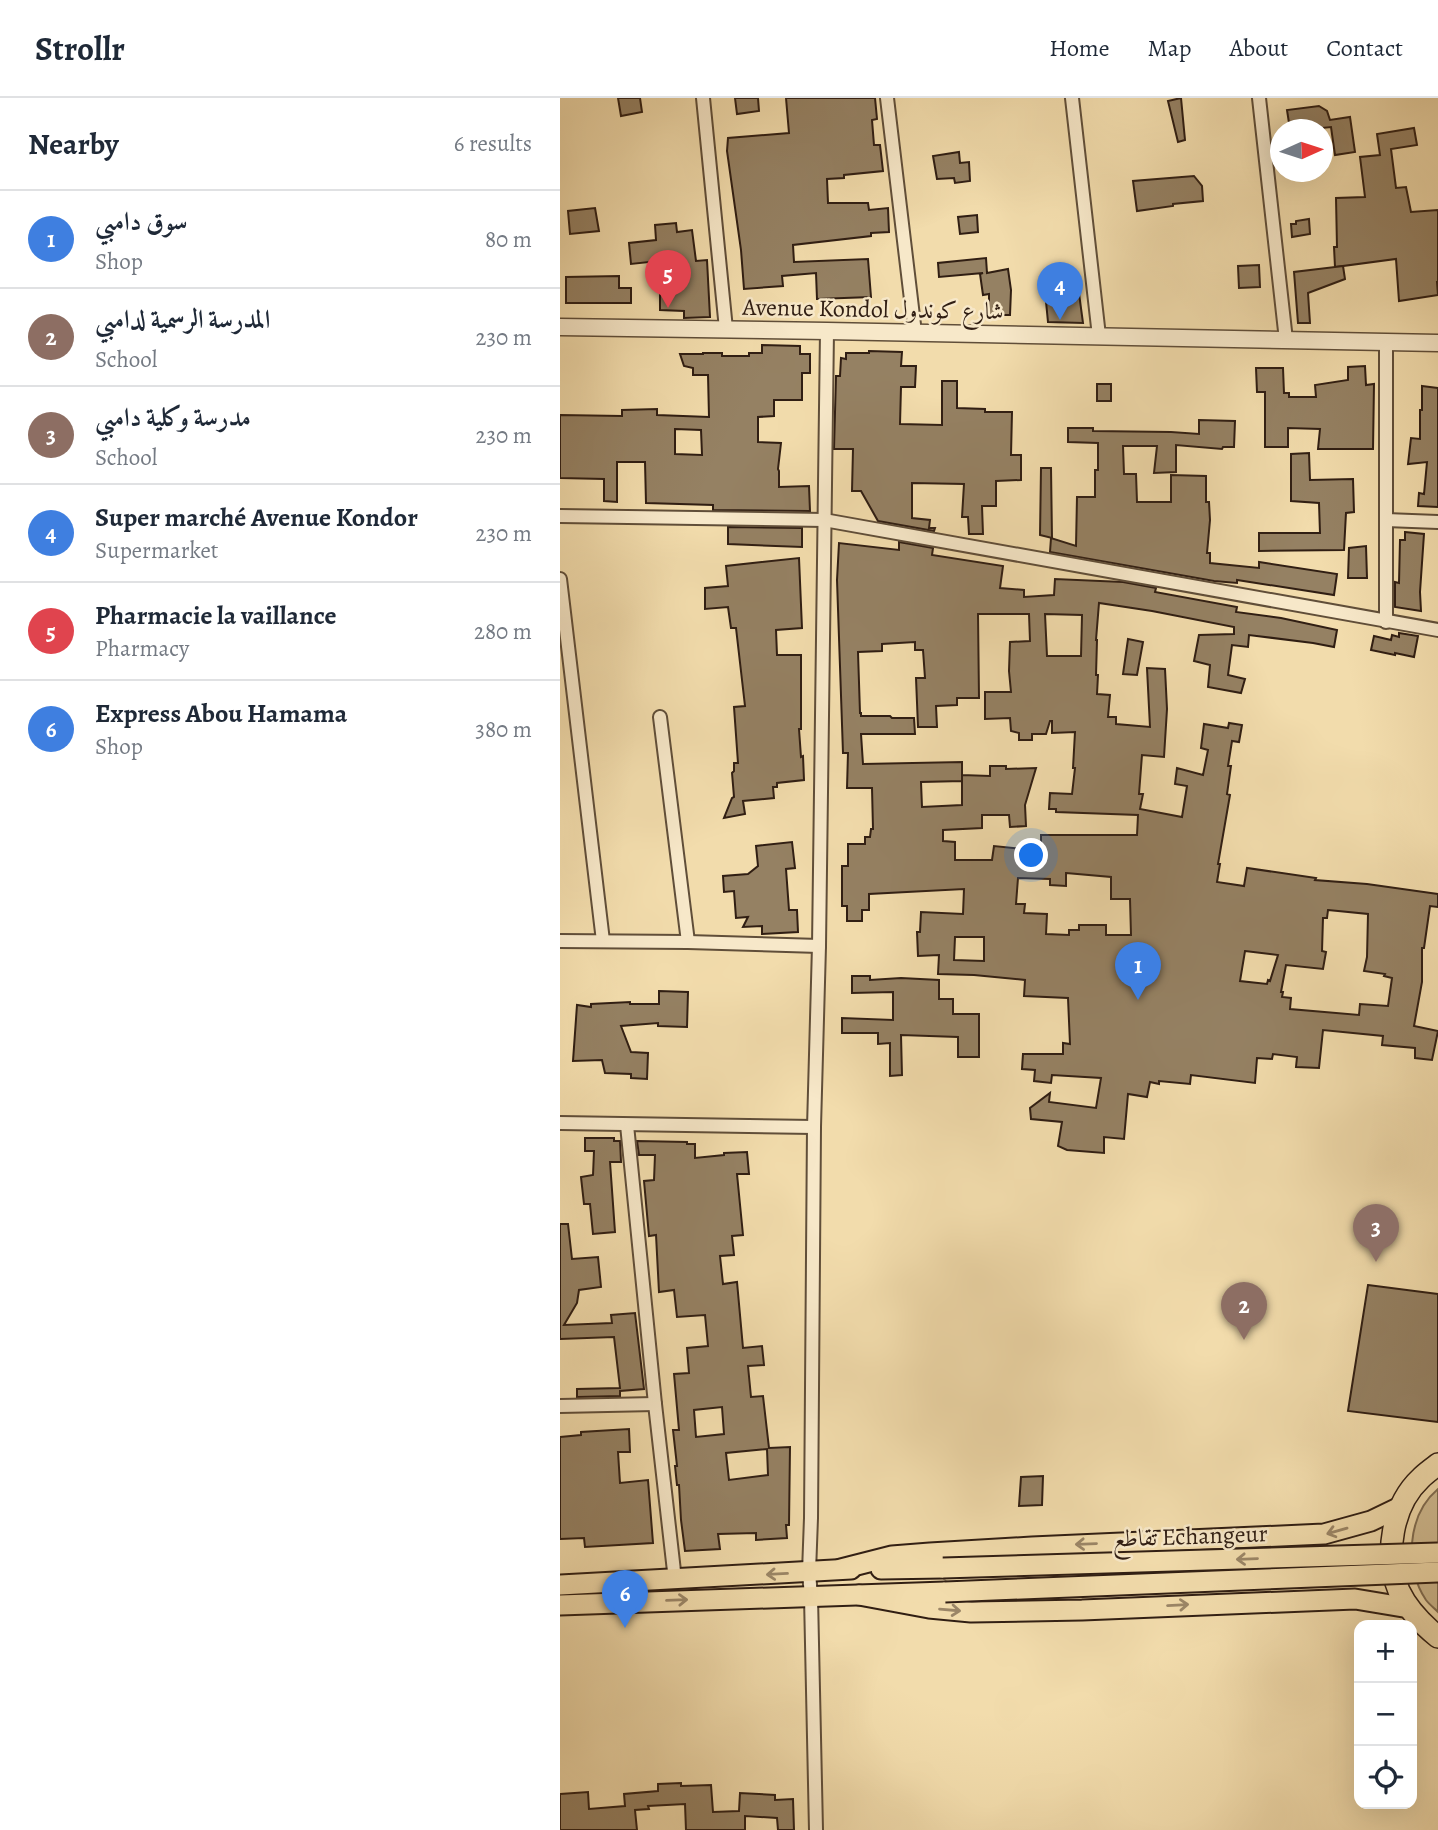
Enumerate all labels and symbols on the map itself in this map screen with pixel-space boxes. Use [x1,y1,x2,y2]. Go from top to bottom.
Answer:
north arrow [1270,119,1333,182]
pin: 5 [645,250,691,308]
pin: 4 [1037,262,1083,320]
street label: Avenue Kondol شارع كوندول [741,291,1004,331]
your location [1014,838,1048,872]
pin: 1 [1115,942,1161,1000]
pin: 3 [1353,1204,1399,1262]
pin: 2 [1221,1282,1267,1340]
street label: تقاطع Echangeur [1112,1517,1268,1561]
one-way arrow [1326,1525,1348,1538]
one-way arrow [1074,1538,1097,1551]
one-way arrow [1236,1552,1259,1565]
one-way arrow [766,1567,789,1580]
pin: 6 [602,1570,648,1628]
one-way arrow [665,1594,688,1607]
one-way arrow [1166,1599,1189,1612]
one-way arrow [939,1604,961,1617]

